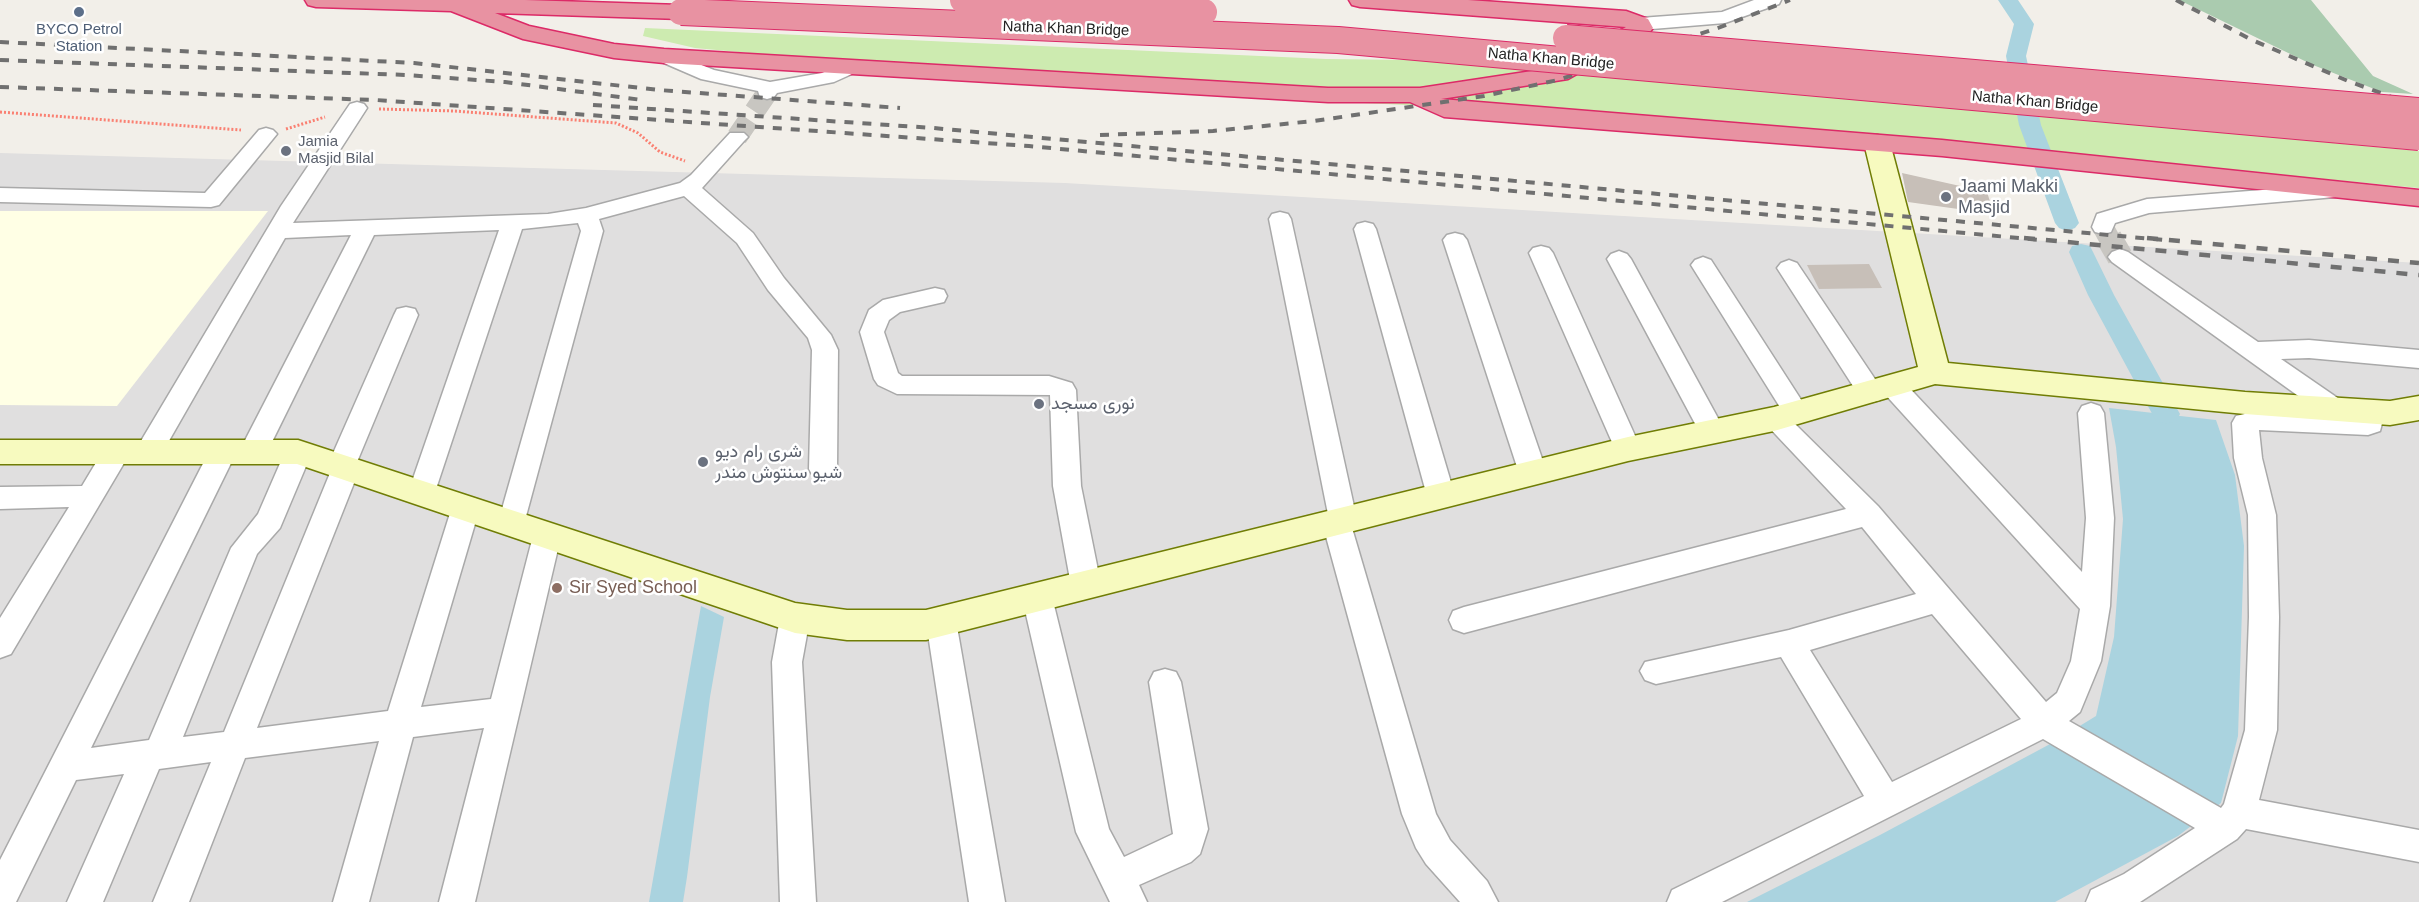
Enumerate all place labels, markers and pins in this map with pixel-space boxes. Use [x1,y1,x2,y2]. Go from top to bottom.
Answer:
marker: BYCO Petrol Station [72,5,86,19]
place label: BYCO Petrol Station [36,21,122,56]
place label: Jamia Masjid Bilal [298,133,374,168]
marker: Jamia Masjid Bilal [279,144,293,158]
place label: Jaami Makki Masjid [1958,176,2058,219]
marker: Jaami Makki Masjid [1939,190,1953,204]
place label: نوری مسجد [1051,393,1135,415]
marker: نوری مسجد [1032,397,1046,411]
place label: شری رام دیو شیو سنتوش مندر [715,441,842,484]
marker: شری رام دیو شیو سنتوش مندر [696,455,710,469]
place label: Sir Syed School [569,577,697,599]
marker: Sir Syed School [550,581,564,595]

